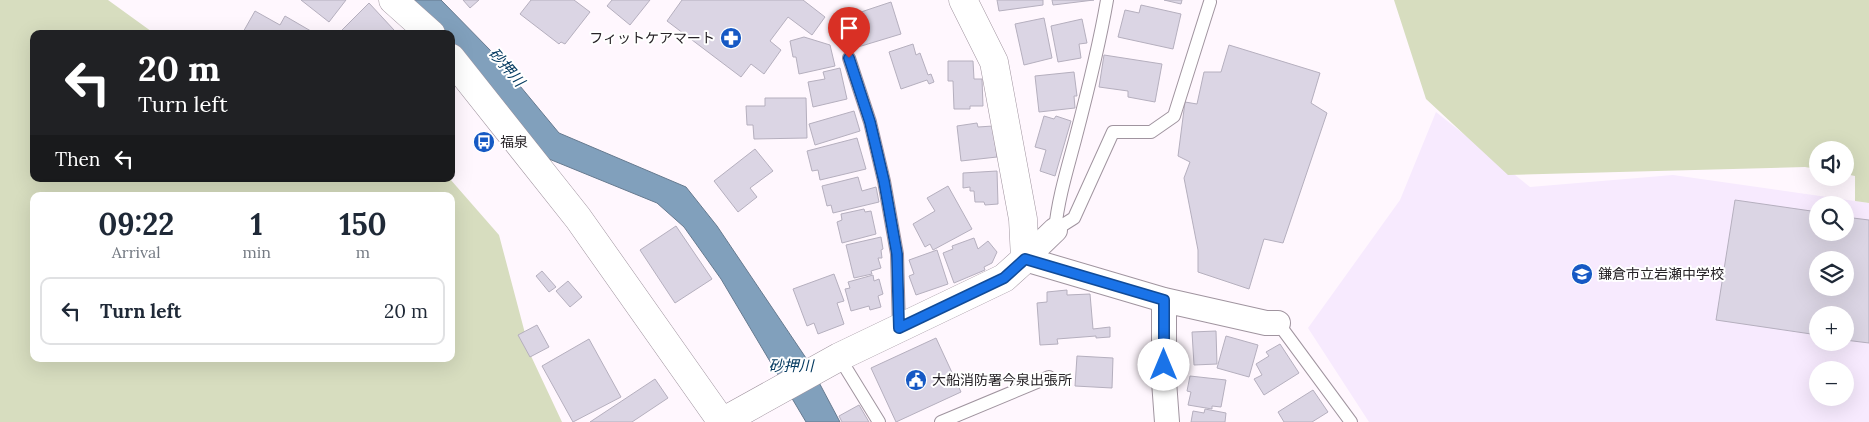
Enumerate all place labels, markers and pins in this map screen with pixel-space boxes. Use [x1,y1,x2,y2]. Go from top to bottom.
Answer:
pin [828,7,870,58]
pharmacy icon: フィットケアマート [719,26,743,50]
place label: フィットケアマート [589,29,715,47]
bus stop icon: 福泉 [472,130,496,154]
place label: 福泉 [500,133,528,151]
school or university icon: 鎌倉市立岩瀬中学校 [1570,262,1594,286]
place label: 鎌倉市立岩瀬中学校 [1598,265,1724,283]
public building icon: 大船消防署今泉出張所 [904,368,928,392]
place label: 大船消防署今泉出張所 [932,371,1072,389]

